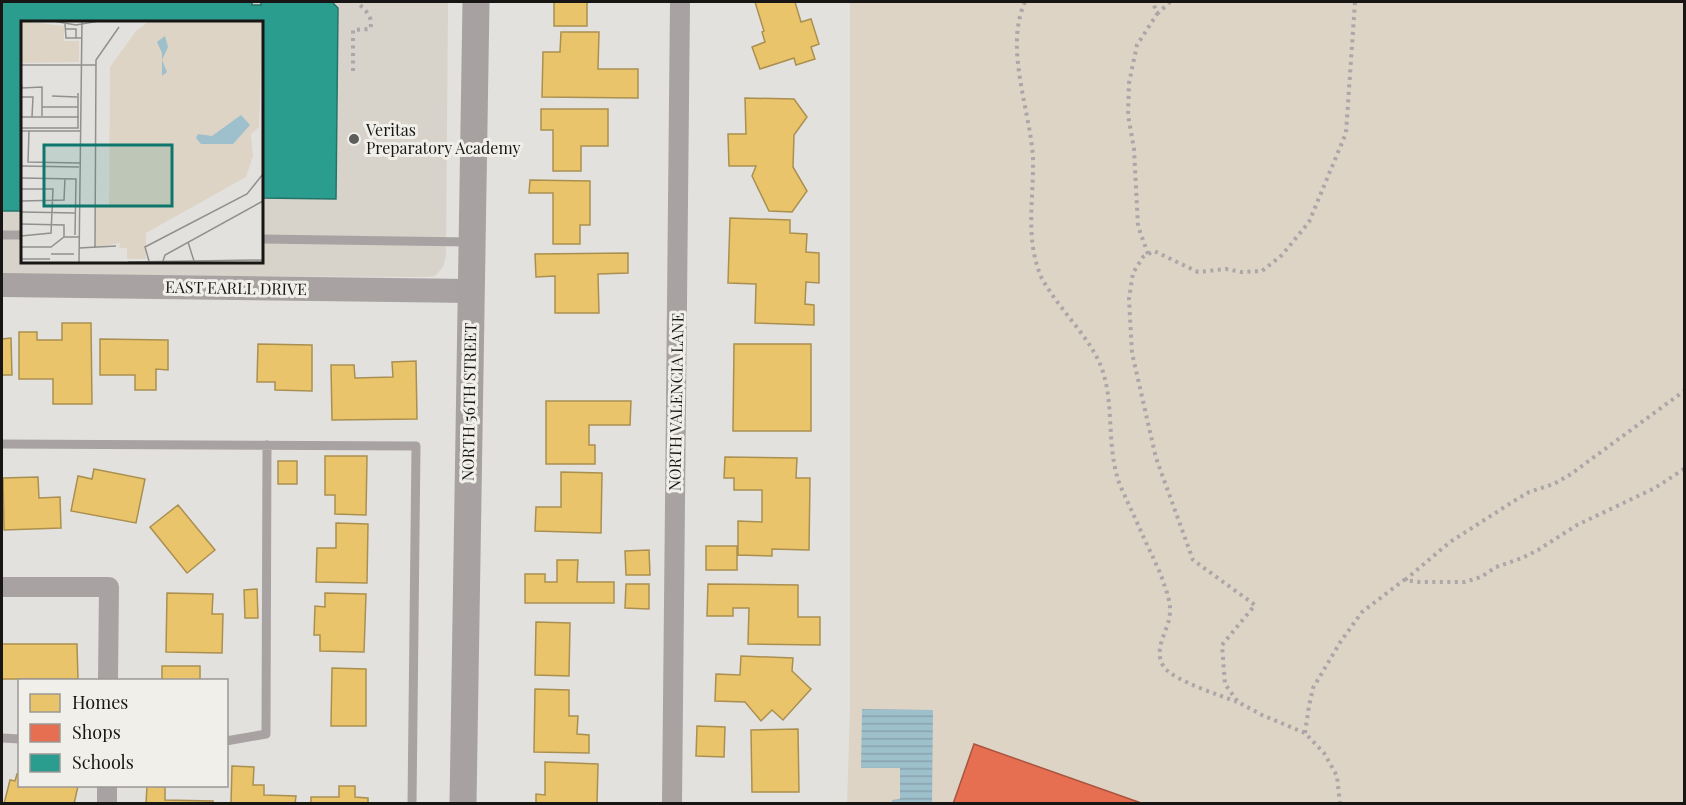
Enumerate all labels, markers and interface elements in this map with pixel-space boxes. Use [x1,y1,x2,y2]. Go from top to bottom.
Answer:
inset map [21,21,262,262]
place label: Veritas Preparatory Academy [365,119,521,158]
marker: Veritas Preparatory Academy [347,132,361,146]
street label: EAST EARLL DRIVE [165,276,307,299]
street label: NORTH VALENCIA LANE [663,313,688,491]
street label: NORTH 56TH STREET [457,323,480,481]
legend [18,679,228,787]
text: Homes [72,690,128,714]
text: Shops [72,720,121,744]
text: Schools [72,750,134,774]

